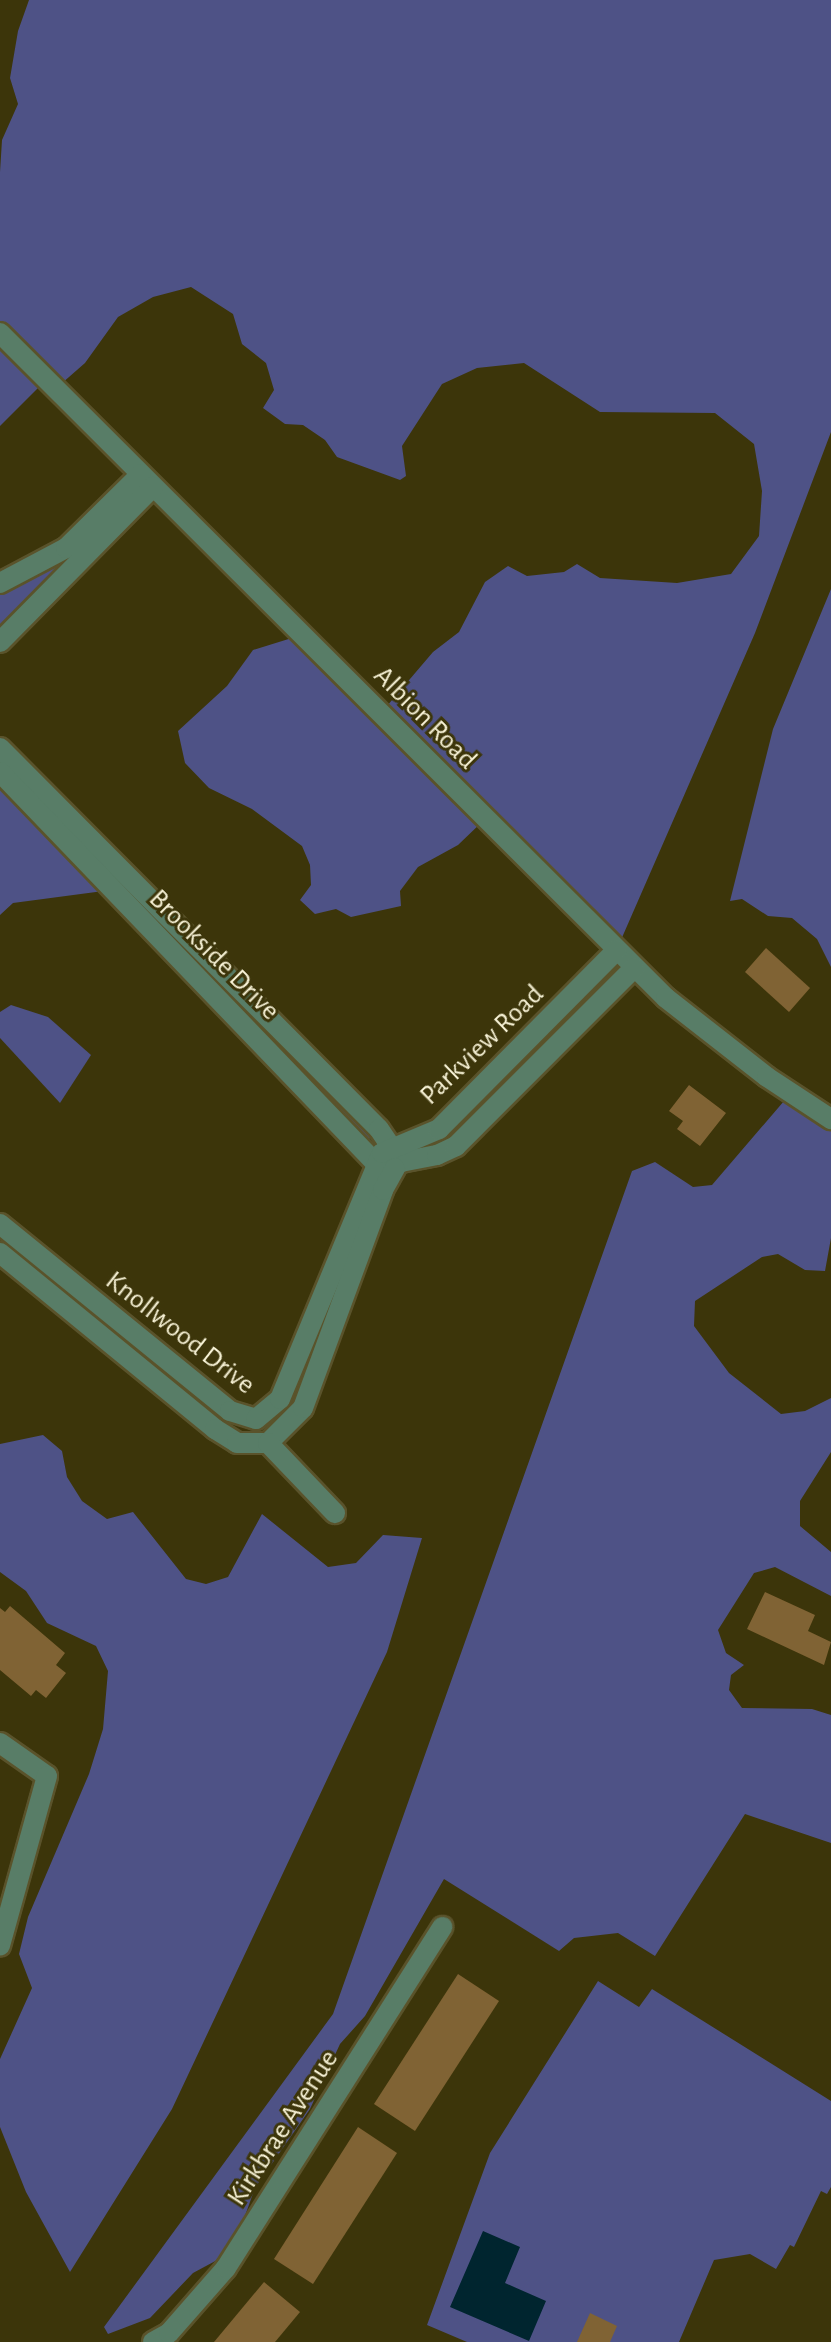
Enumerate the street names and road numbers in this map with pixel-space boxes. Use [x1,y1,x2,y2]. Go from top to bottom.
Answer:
street label: Albion Road [366,659,484,777]
street label: Brookside Drive [142,883,286,1027]
street label: Parkview Road [413,978,551,1112]
street label: Knollwood Drive [99,1264,261,1402]
street label: Kirkbrae Avenue [220,2044,346,2212]

